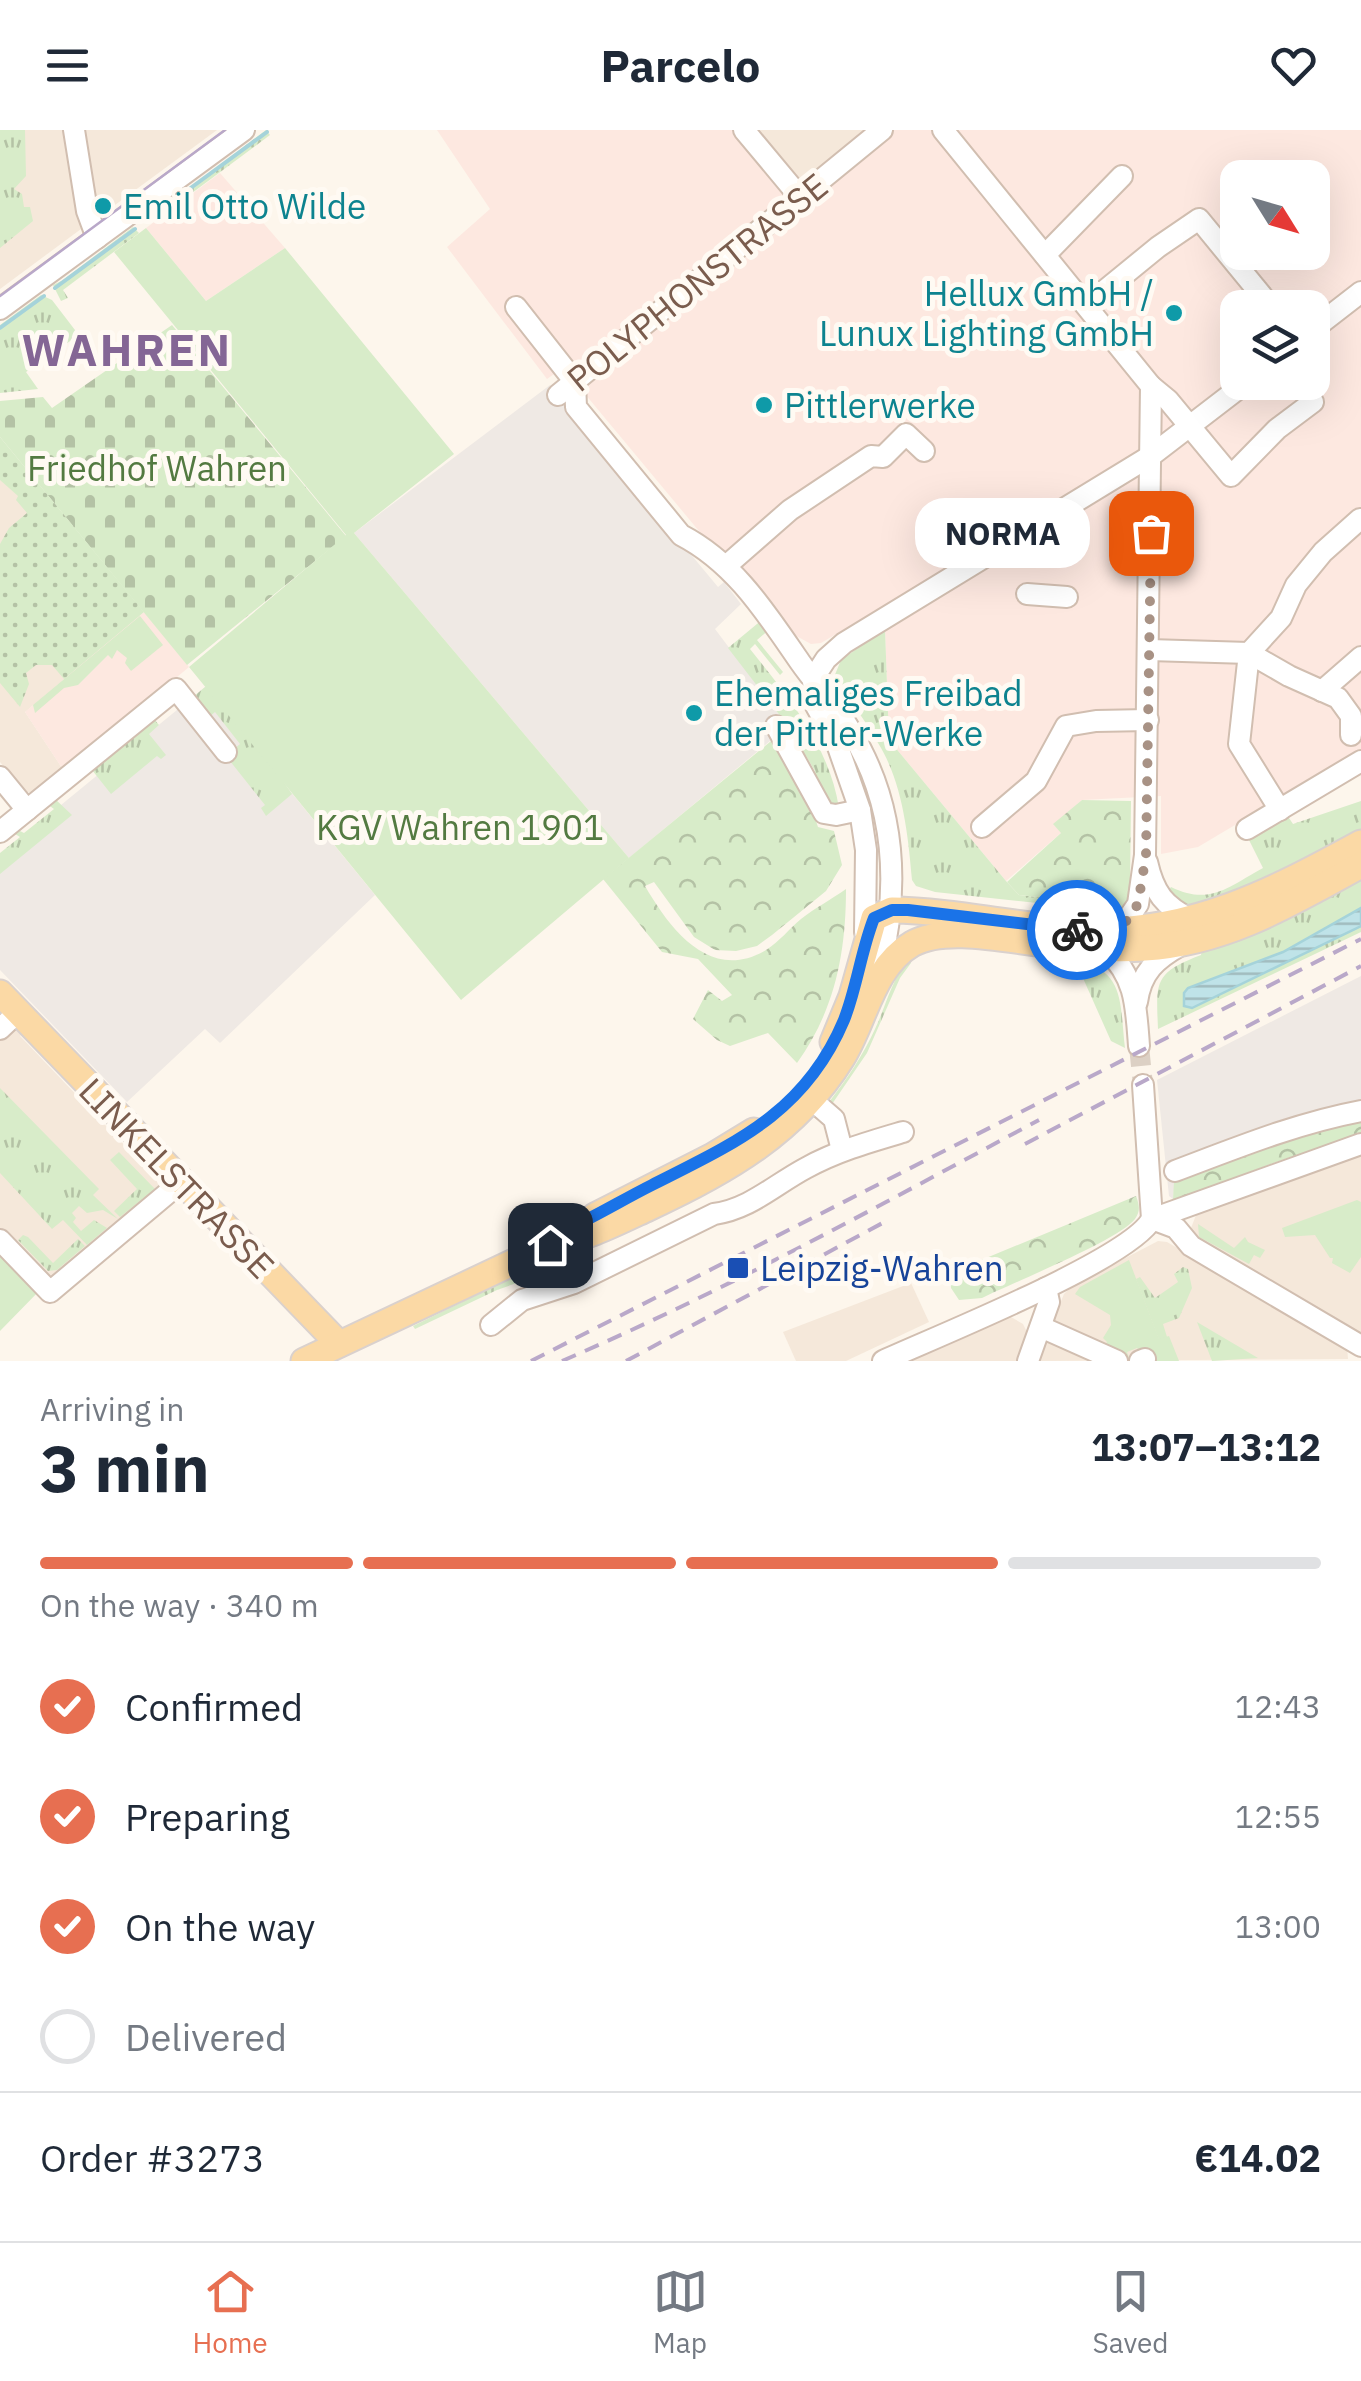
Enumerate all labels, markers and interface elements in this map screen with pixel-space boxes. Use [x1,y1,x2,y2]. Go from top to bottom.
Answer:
text: Parcelo [601,36,760,94]
icon: menu [40,38,95,93]
icon: heart [1266,38,1321,93]
north arrow [1220,160,1330,270]
map controls [1220,160,1330,400]
street label: POLYPHONSTRASSE [557,163,837,401]
place label: Emil Otto Wilde [123,183,366,229]
marker: Emil Otto Wilde [92,195,114,217]
place label: Hellux GmbH / Lunux Lighting GmbH [819,270,1154,356]
button: layers [1220,290,1330,400]
marker: Hellux GmbH / Lunux Lighting GmbH [1163,302,1185,324]
district label: WAHREN [21,320,233,378]
place label: Pittlerwerke [784,382,976,428]
marker: Pittlerwerke [753,394,775,416]
park label: Friedhof Wahren [27,445,287,491]
pin [1109,491,1194,576]
callout: NORMA [916,498,1091,568]
icon: bag [1124,506,1179,561]
text: NORMA [945,512,1060,554]
place label: Ehemaliges Freibad der Pittler-Werke [714,670,1023,756]
marker: Ehemaliges Freibad der Pittler-Werke [683,702,705,724]
park label: KGV Wahren 1901 [316,804,604,850]
courier [1027,880,1127,980]
icon: bike [1050,903,1105,958]
street label: LINKELSTRASSE [69,1068,285,1288]
pin [508,1203,593,1288]
icon: home [523,1218,578,1273]
place label: Leipzig-Wahren [760,1245,1004,1291]
marker: Leipzig-Wahren [725,1255,751,1281]
text: Arriving in [40,1388,185,1430]
text: 13:07–13:12 [1091,1422,1321,1471]
text: 3 min [40,1425,210,1510]
text: On the way · 340 m [40,1584,319,1626]
icon: check [40,1679,95,1734]
text: Confirmed [125,1682,303,1731]
text: 12:43 [1235,1685,1321,1727]
icon: check [40,1789,95,1844]
text: Preparing [125,1792,290,1841]
text: 12:55 [1235,1795,1321,1837]
icon: check [40,1899,95,1954]
text: On the way [125,1902,315,1951]
text: 13:00 [1235,1905,1321,1947]
text: Delivered [125,2012,287,2061]
text: Order #3273 [40,2133,265,2182]
text: €14.02 [1194,2133,1321,2182]
tab: Home [192,2264,268,2361]
tab: Map [653,2264,708,2361]
tab: Saved [1092,2264,1169,2361]

